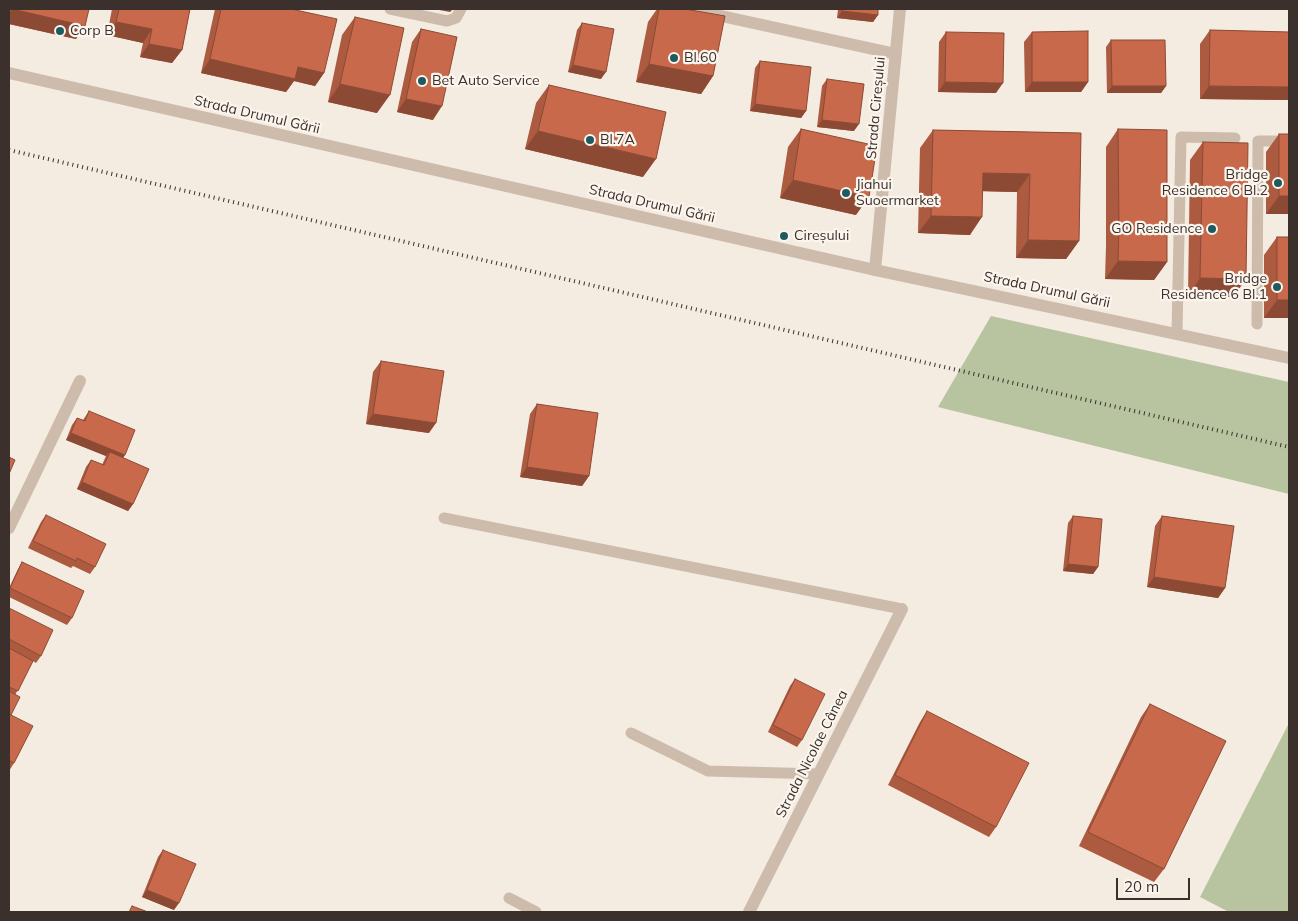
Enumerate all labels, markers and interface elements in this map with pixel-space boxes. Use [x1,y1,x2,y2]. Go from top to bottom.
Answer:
place label: Corp B [70,23,114,39]
marker: Corp B [54,25,66,37]
place label: Bl.60 [684,50,717,66]
marker: Bl.60 [668,52,680,64]
street label: Strada Cireșului [863,56,889,160]
place label: Bet Auto Service [432,73,540,89]
marker: Bet Auto Service [416,75,428,87]
street label: Strada Drumul Gării [192,92,322,138]
place label: Bl.7A [600,132,635,148]
marker: Bl.7A [584,134,596,146]
place label: Bridge Residence 6 Bl.2 [1162,167,1268,200]
place label: Jiahui Suoermarket [856,177,939,210]
marker: Bridge Residence 6 Bl.2 [1272,177,1284,189]
street label: Strada Drumul Gării [587,181,717,227]
marker: Jiahui Suoermarket [840,187,852,199]
place label: GO Residence [1111,221,1202,237]
marker: GO Residence [1206,223,1218,235]
place label: Cireșului [794,228,849,244]
marker: Cireșului [778,230,790,242]
street label: Strada Drumul Gării [982,268,1112,312]
place label: Bridge Residence 6 Bl.1 [1161,271,1267,304]
marker: Bridge Residence 6 Bl.1 [1271,281,1283,293]
street label: Strada Nicolae Cânea [772,687,852,821]
scale bar [1118,868,1192,900]
text: 20 m [1124,877,1159,896]

